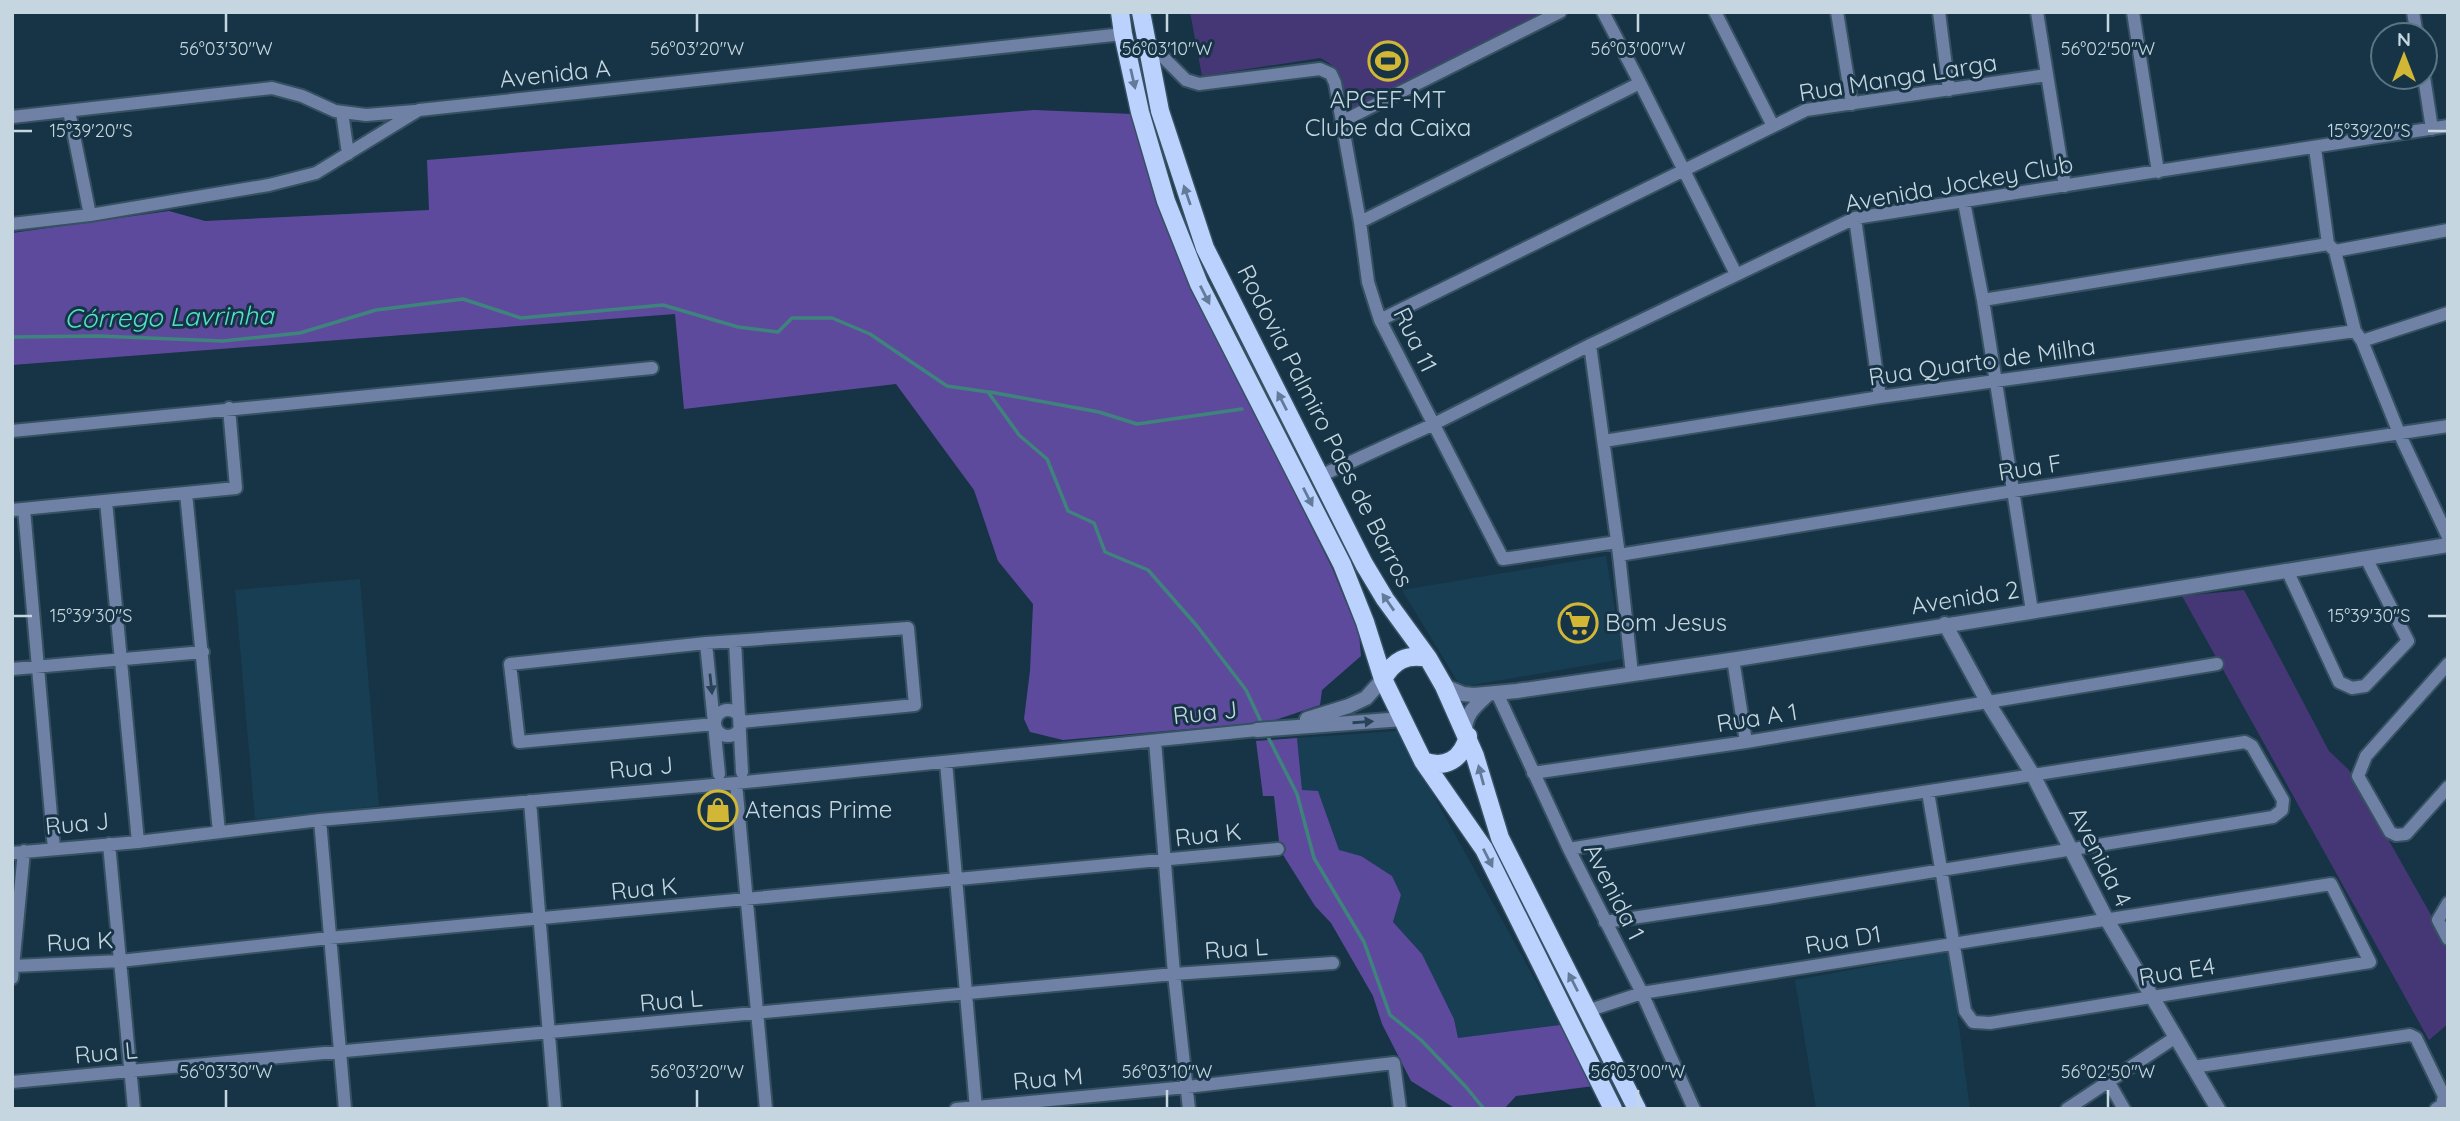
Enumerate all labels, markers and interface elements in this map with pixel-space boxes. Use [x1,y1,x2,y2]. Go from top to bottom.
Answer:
north arrow [2369,21,2439,91]
text: N [2397,27,2411,51]
text: 56°03'30"W [179,37,273,60]
text: 56°03'20"W [650,37,744,60]
text: 56°03'10"W [1122,37,1212,60]
text: 56°03'00"W [1591,37,1685,60]
text: 56°02'50"W [2061,37,2155,60]
sports icon: APCEF-MT Clube da Caixa [1367,40,1409,82]
street label: Rua Manga Larga [1797,47,1999,108]
street label: Avenida A [498,52,612,94]
one-way arrow [1127,68,1138,90]
place label: APCEF-MT Clube da Caixa [1305,84,1471,142]
text: 15°39'20"S [49,119,133,142]
text: 15°39'20"S [2327,119,2411,142]
street label: Avenida Jockey Club [1842,148,2075,218]
one-way arrow [1181,185,1192,206]
street label: Rodovia Palmiro Paes de Barros [1231,259,1421,592]
one-way arrow [1198,285,1210,305]
water label: Córrego Lavrinha [64,298,275,335]
street label: Rua 11 [1387,302,1444,377]
street label: Rua Quarto de Milha [1866,330,2097,392]
one-way arrow [1277,391,1288,411]
street label: Rua F [1996,447,2064,487]
one-way arrow [1303,487,1314,507]
street label: Avenida 2 [1909,574,2021,620]
one-way arrow [1381,593,1395,611]
supermarket icon: Bom Jesus [1557,602,1599,644]
text: 15°39'30"S [50,604,132,627]
text: 15°39'30"S [2328,604,2410,627]
place label: Bom Jesus [1605,607,1727,637]
one-way arrow [705,673,716,695]
street label: Rua J [1171,694,1238,730]
street label: Rua A 1 [1714,696,1799,738]
one-way arrow [1353,716,1375,727]
street label: Rua J [608,749,674,785]
one-way arrow [1475,764,1486,786]
shop icon: Atenas Prime [697,789,739,831]
place label: Atenas Prime [745,794,892,824]
street label: Avenida 4 [2063,801,2139,912]
street label: Rua J [44,805,110,841]
street label: Rua K [1173,816,1243,852]
street label: Avenida 1 [1578,838,1652,945]
one-way arrow [1483,848,1494,868]
street label: Rua K [609,870,678,906]
street label: Rua D1 [1803,918,1883,960]
street label: Rua K [46,924,114,958]
street label: Rua L [1203,931,1269,965]
street label: Rua E4 [2137,950,2217,992]
one-way arrow [1567,972,1578,992]
street label: Rua L [638,982,704,1018]
street label: Rua L [73,1034,139,1070]
text: 56°03'30"W [179,1060,273,1083]
text: 56°03'20"W [650,1060,744,1083]
street label: Rua M [1012,1060,1084,1096]
text: 56°03'10"W [1122,1060,1212,1083]
text: 56°03'00"W [1591,1060,1685,1083]
text: 56°02'50"W [2061,1060,2155,1083]

